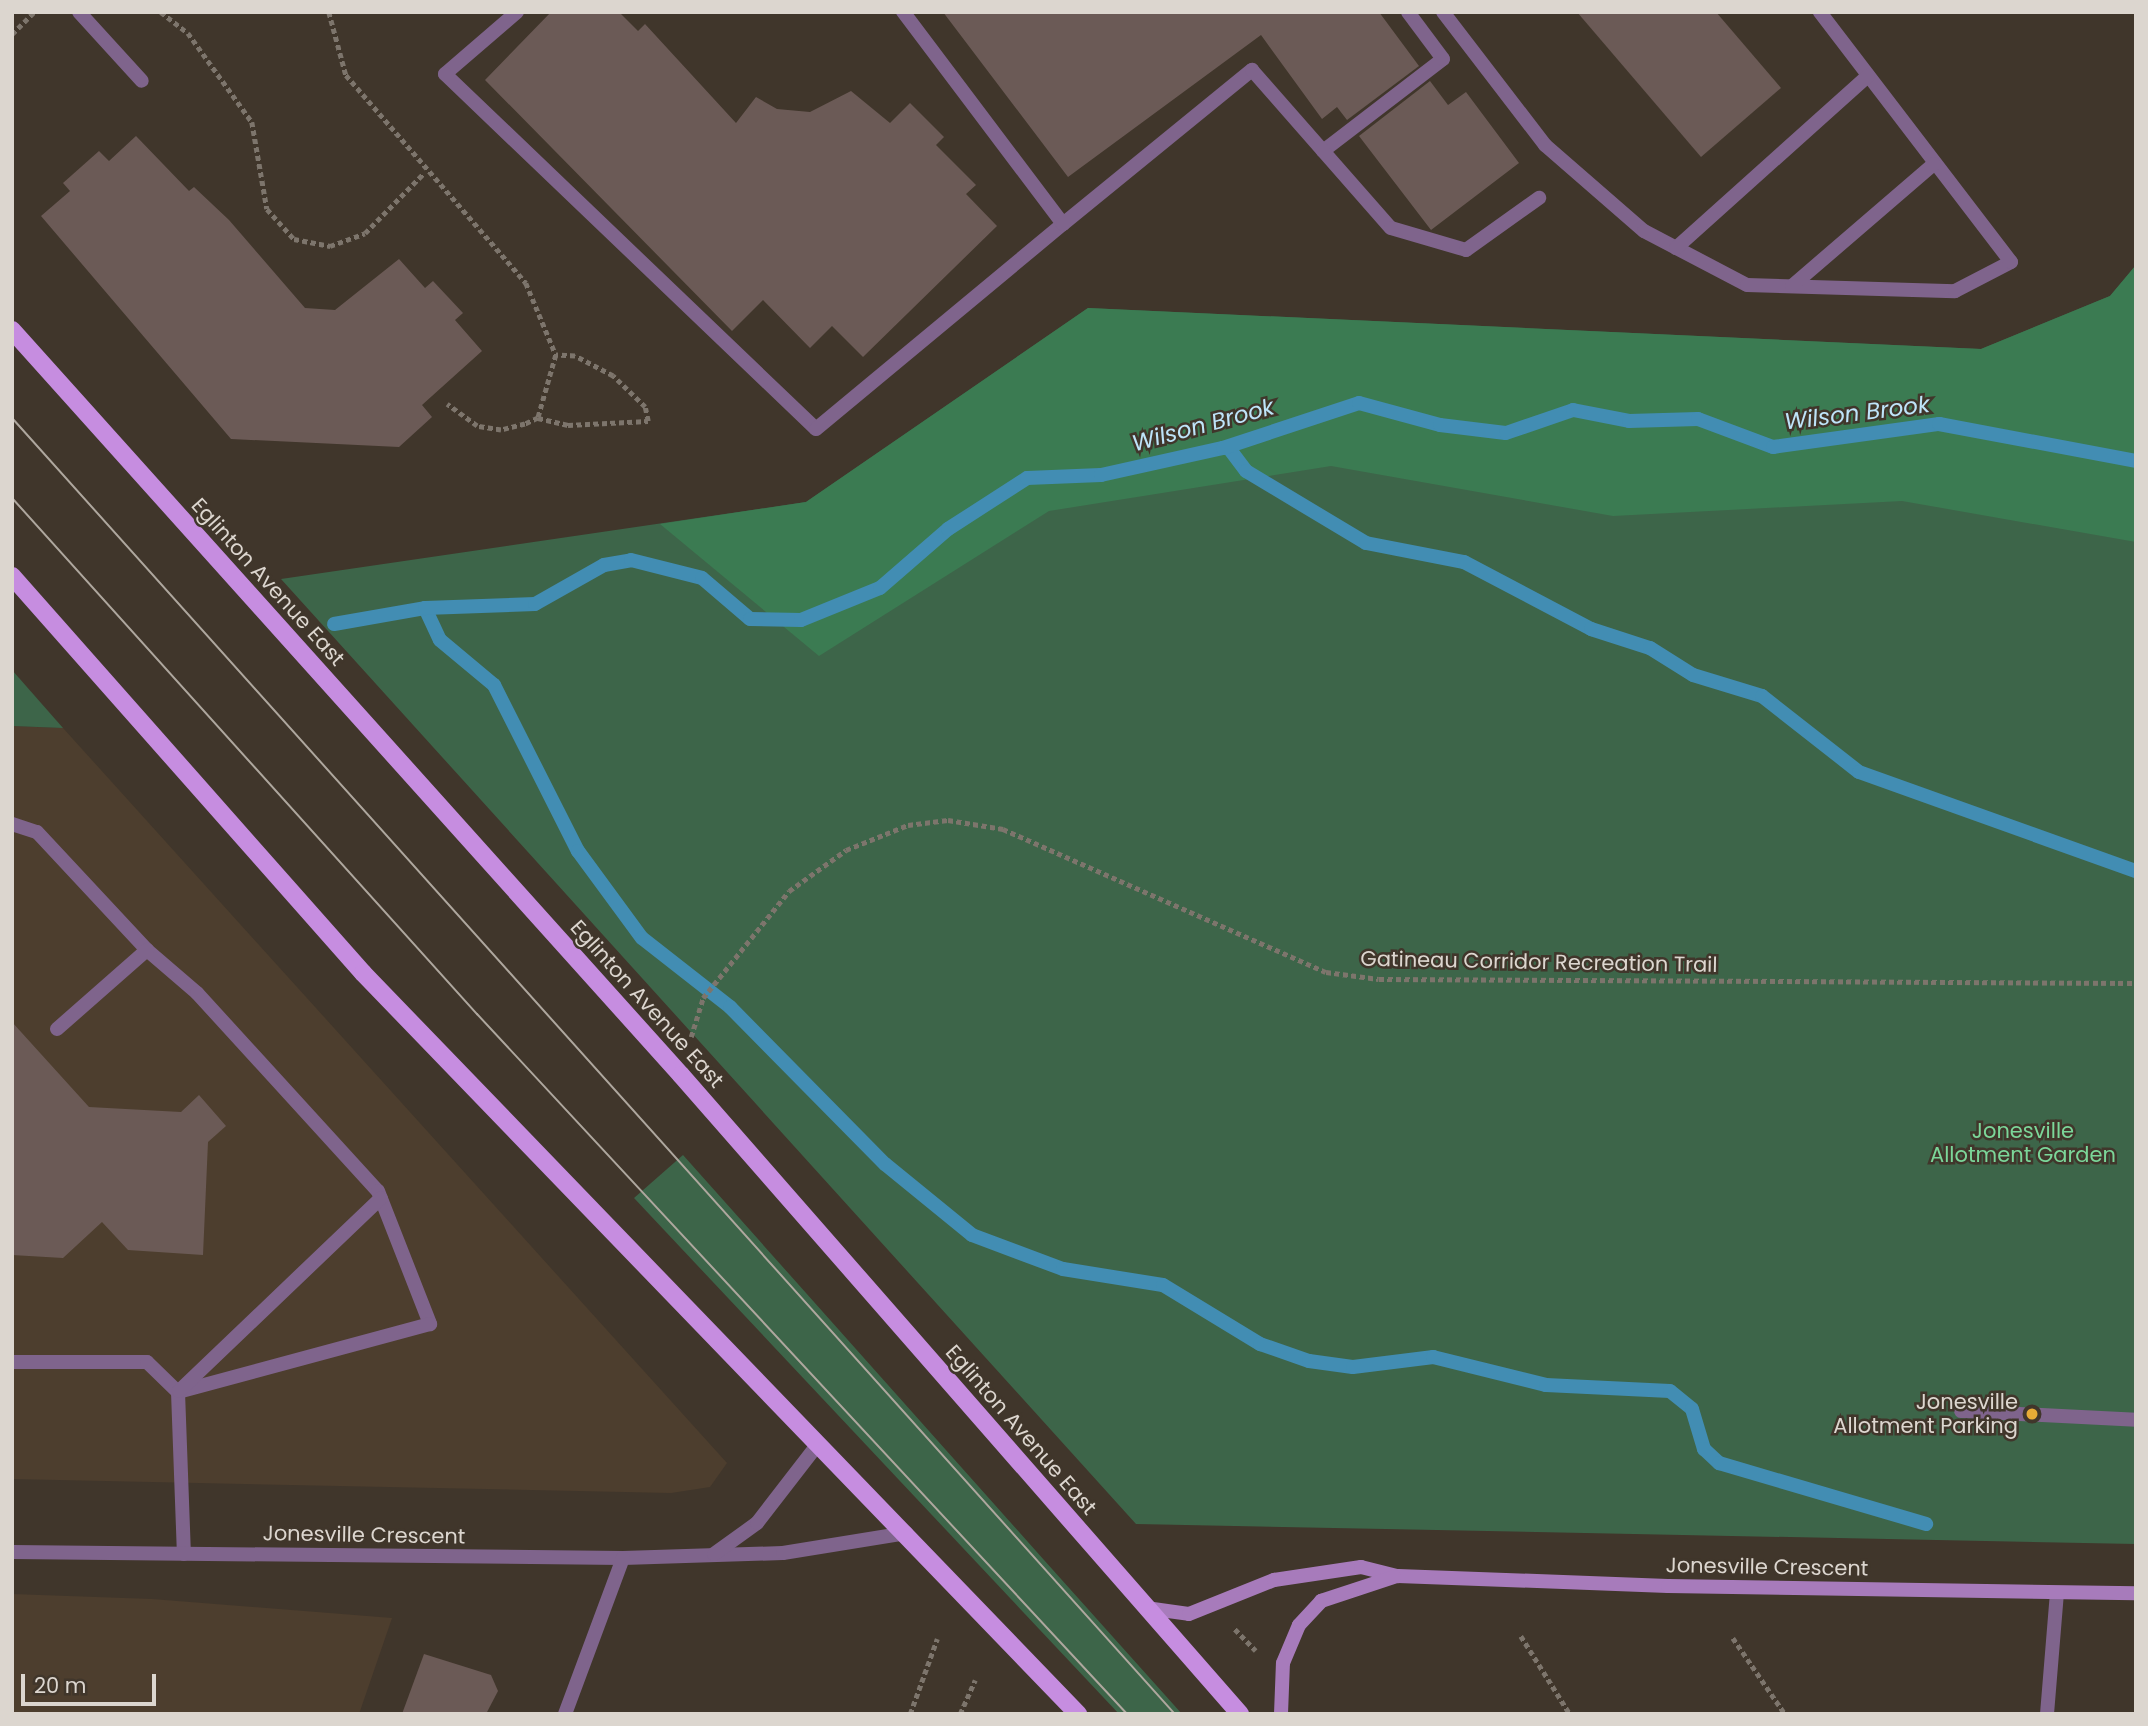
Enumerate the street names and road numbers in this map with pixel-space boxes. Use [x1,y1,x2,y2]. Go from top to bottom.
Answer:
street label: Eglinton Avenue East [186,493,350,671]
street label: Eglinton Avenue East [565,915,729,1093]
street label: Gatineau Corridor Recreation Trail [1360,946,1718,978]
street label: Eglinton Avenue East [940,1340,1102,1520]
street label: Jonesville Crescent [262,1521,466,1549]
street label: Jonesville Crescent [1665,1553,1869,1581]

